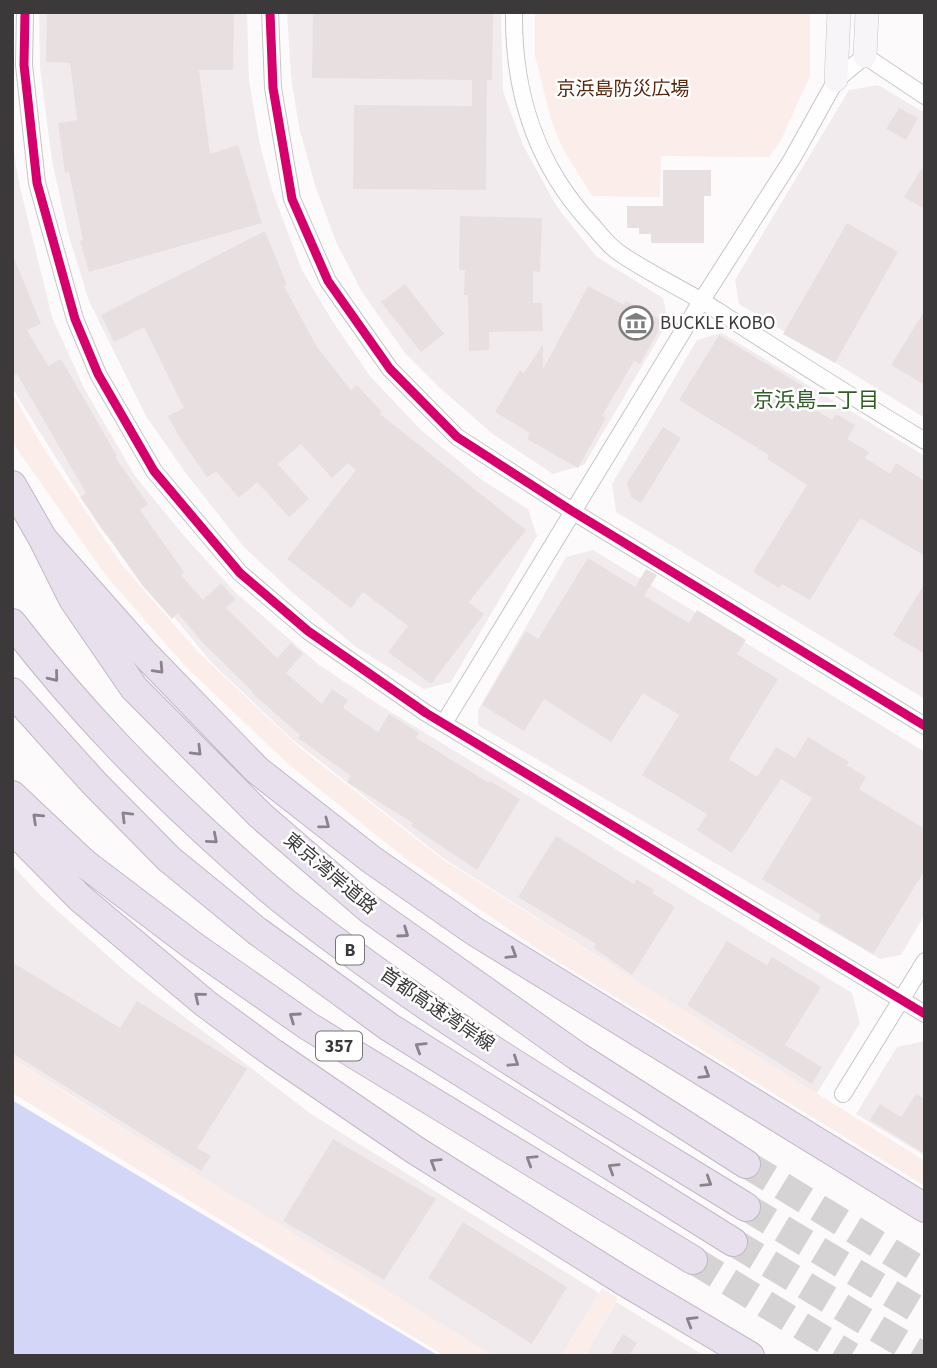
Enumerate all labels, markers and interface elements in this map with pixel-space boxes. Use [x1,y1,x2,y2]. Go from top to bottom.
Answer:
park label: 京浜島防災広場 [556,76,690,103]
museum icon: BUCKLE KOBO [617,304,655,342]
place label: BUCKLE KOBO [660,310,775,337]
district label: 京浜島二丁目 [753,385,879,415]
one-way arrow [151,661,164,674]
one-way arrow [46,669,59,681]
one-way arrow [188,743,201,756]
one-way arrow [122,811,135,824]
one-way arrow [32,814,45,827]
one-way arrow [318,815,330,828]
street label: 東京湾岸道路 [278,827,382,921]
one-way arrow [205,831,218,843]
one-way arrow [396,925,409,938]
road number: B [336,936,364,965]
one-way arrow [504,946,517,959]
street label: 首都高速湾岸線 [374,962,500,1058]
one-way arrow [194,993,206,1006]
one-way arrow [289,1013,302,1025]
road number: 357 [316,1031,362,1060]
one-way arrow [415,1042,428,1055]
one-way arrow [506,1053,519,1066]
one-way arrow [697,1066,710,1079]
one-way arrow [525,1156,538,1169]
one-way arrow [430,1158,443,1171]
one-way arrow [607,1163,620,1176]
one-way arrow [699,1174,712,1187]
one-way arrow [686,1316,699,1329]

